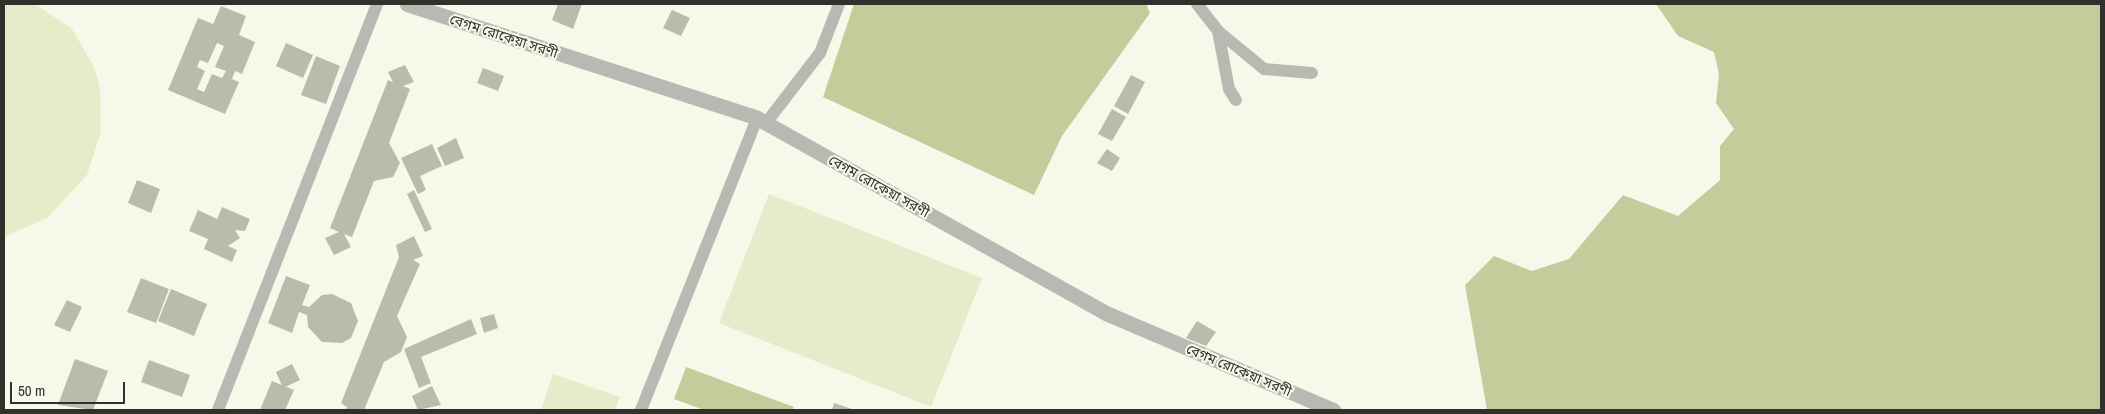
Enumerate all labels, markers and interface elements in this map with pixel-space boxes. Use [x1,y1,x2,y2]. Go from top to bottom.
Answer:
street label: বেগম রোকেয়া সরণী [448,11,560,61]
street label: বেগম রোকেয়া সরণী [826,151,932,221]
street label: বেগম রোকেয়া সরণী [1184,340,1294,400]
scale bar [12,372,128,404]
text: 50 m [18,380,45,401]

